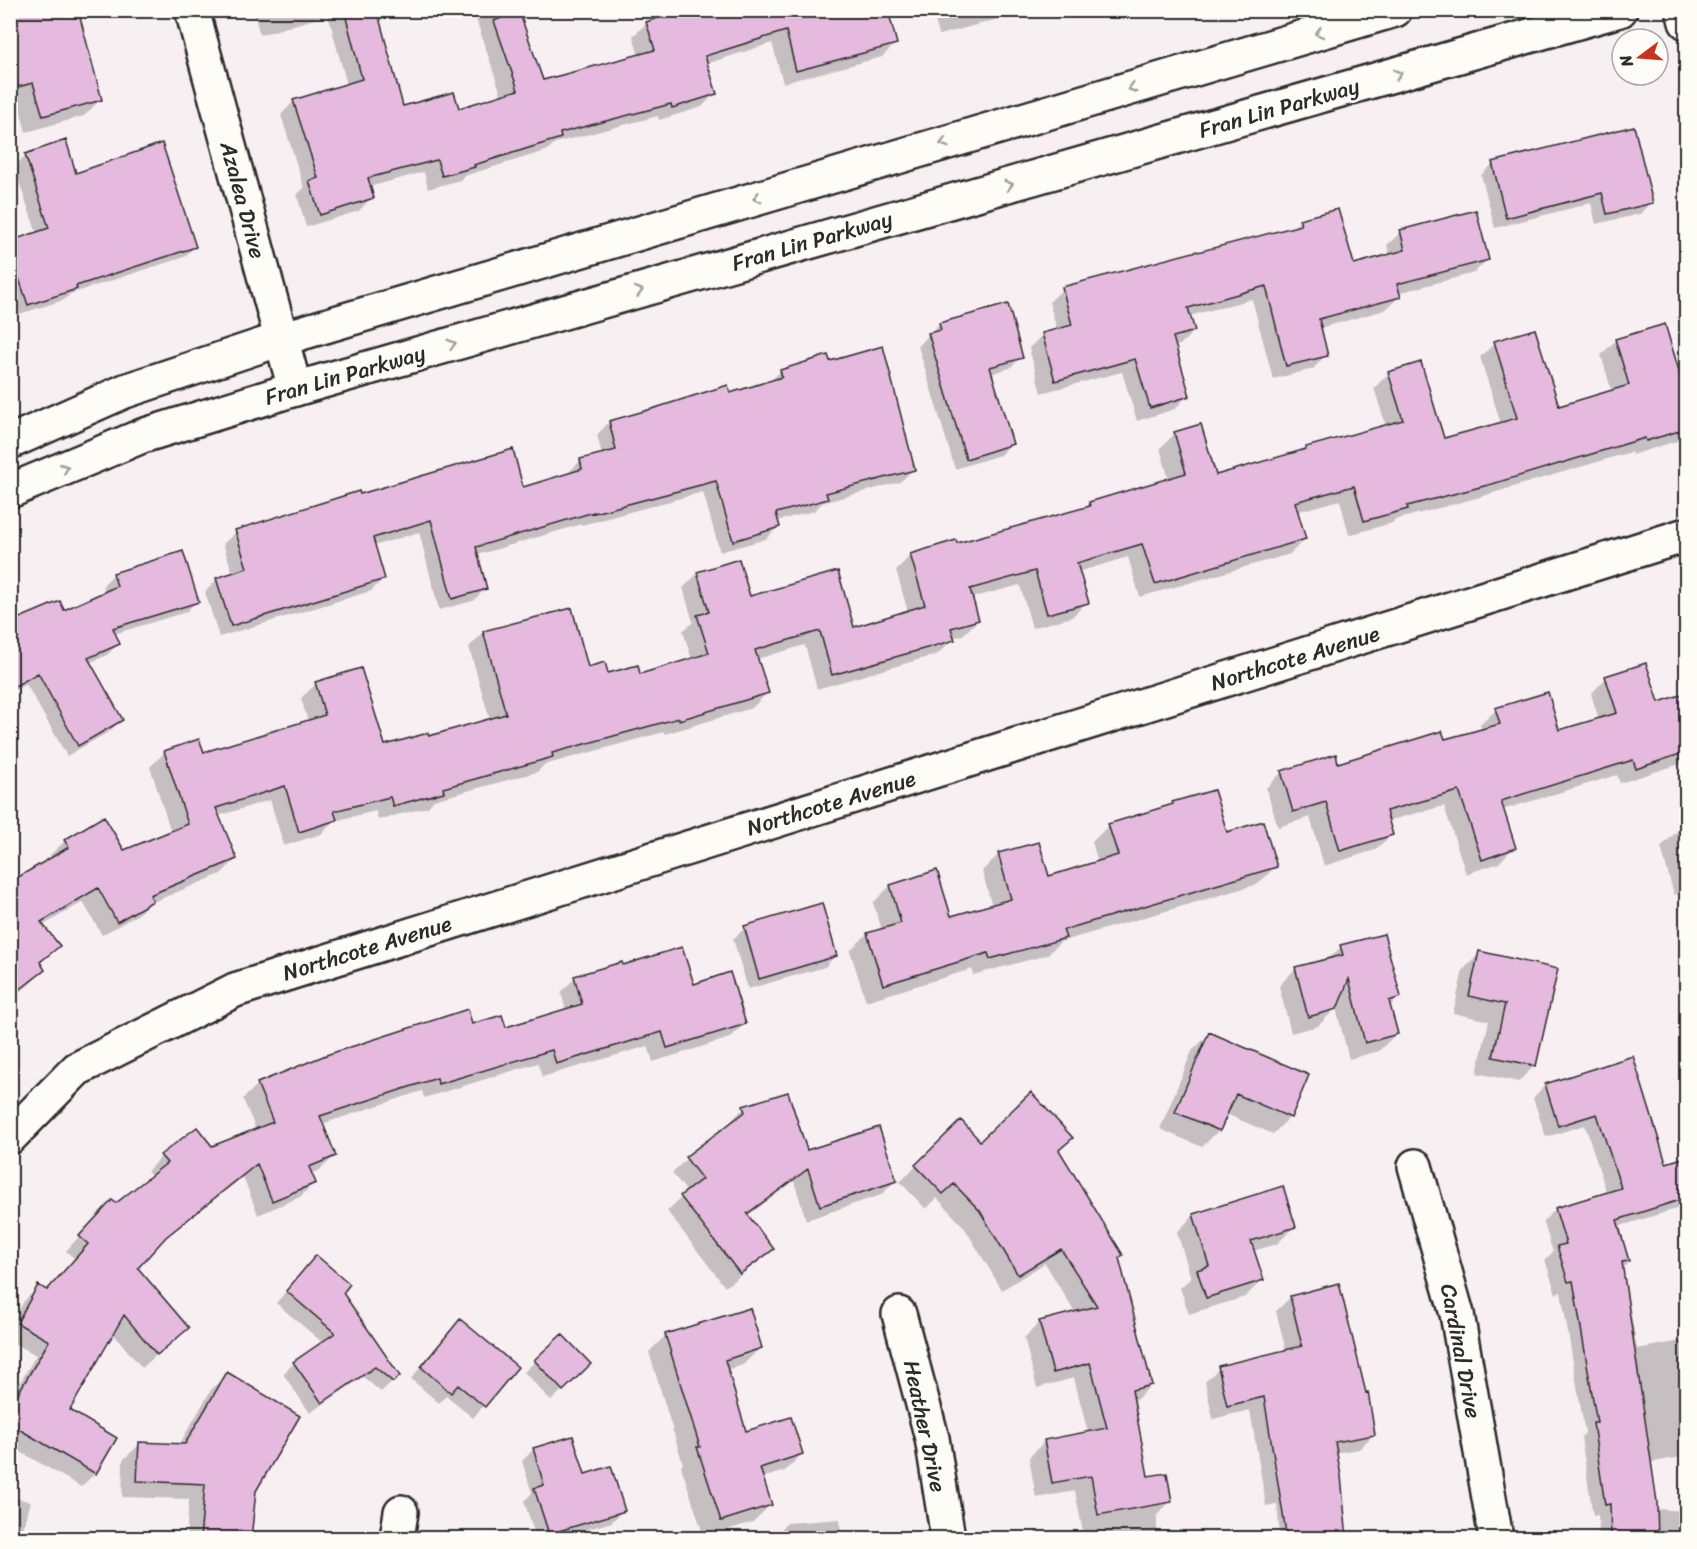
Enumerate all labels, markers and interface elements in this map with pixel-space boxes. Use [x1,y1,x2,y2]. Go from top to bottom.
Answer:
one-way arrow [1314,26,1325,38]
north arrow [1610,27,1670,87]
text: N [1610,51,1642,71]
street label: Fran Lin Parkway [1194,66,1364,150]
one-way arrow [1392,69,1403,81]
one-way arrow [1127,81,1137,93]
street label: Azalea Drive [208,136,277,263]
one-way arrow [940,136,950,148]
one-way arrow [1003,180,1014,192]
one-way arrow [753,191,763,203]
street label: Fran Lin Parkway [727,199,897,283]
one-way arrow [634,286,644,298]
street label: Fran Lin Parkway [260,333,430,417]
one-way arrow [446,339,457,351]
one-way arrow [58,463,69,475]
street label: Northcote Avenue [1206,614,1385,702]
street label: Northcote Avenue [742,759,921,847]
street label: Northcote Avenue [278,904,457,992]
street label: Cardinal Drive [1429,1280,1493,1422]
street label: Heather Drive [892,1356,958,1496]

